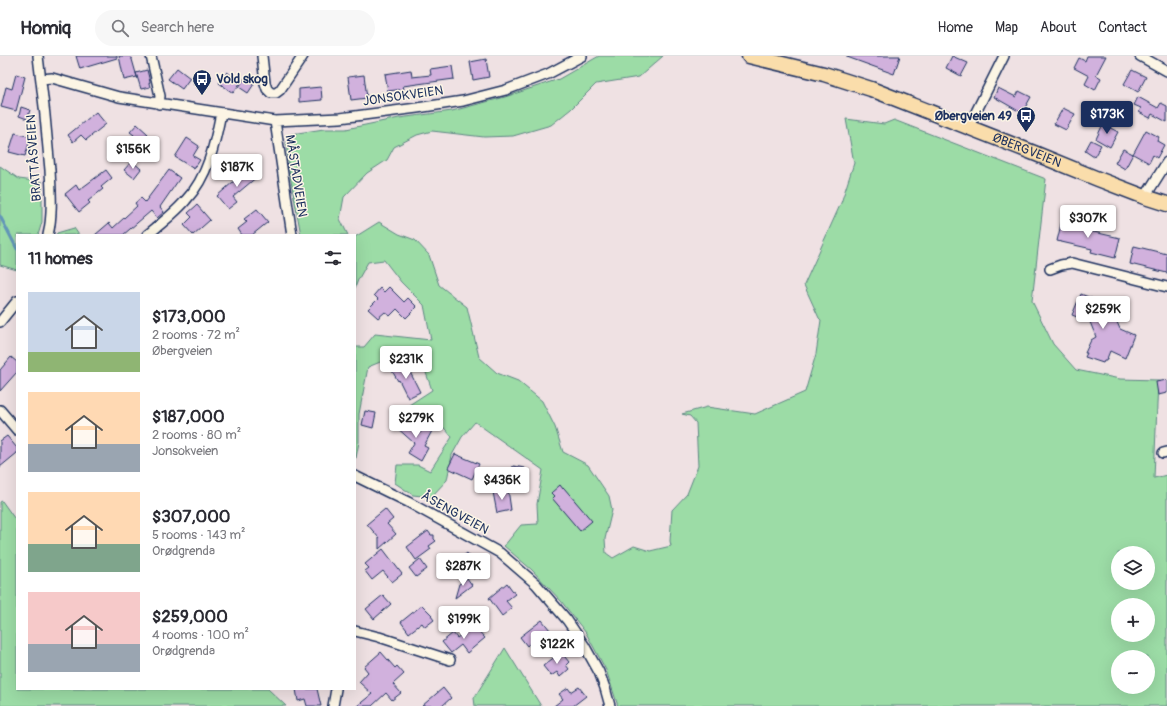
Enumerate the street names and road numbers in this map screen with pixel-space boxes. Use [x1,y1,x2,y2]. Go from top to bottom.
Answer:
street label: JONSOKVEIEN [362,82,444,110]
street label: BRATTÅSVEIEN [23,114,45,202]
street label: ØBERGVEIEN [990,130,1064,171]
street label: MÅSTADVEIEN [282,134,310,219]
street label: ÅSENGVEIEN [418,488,492,538]

